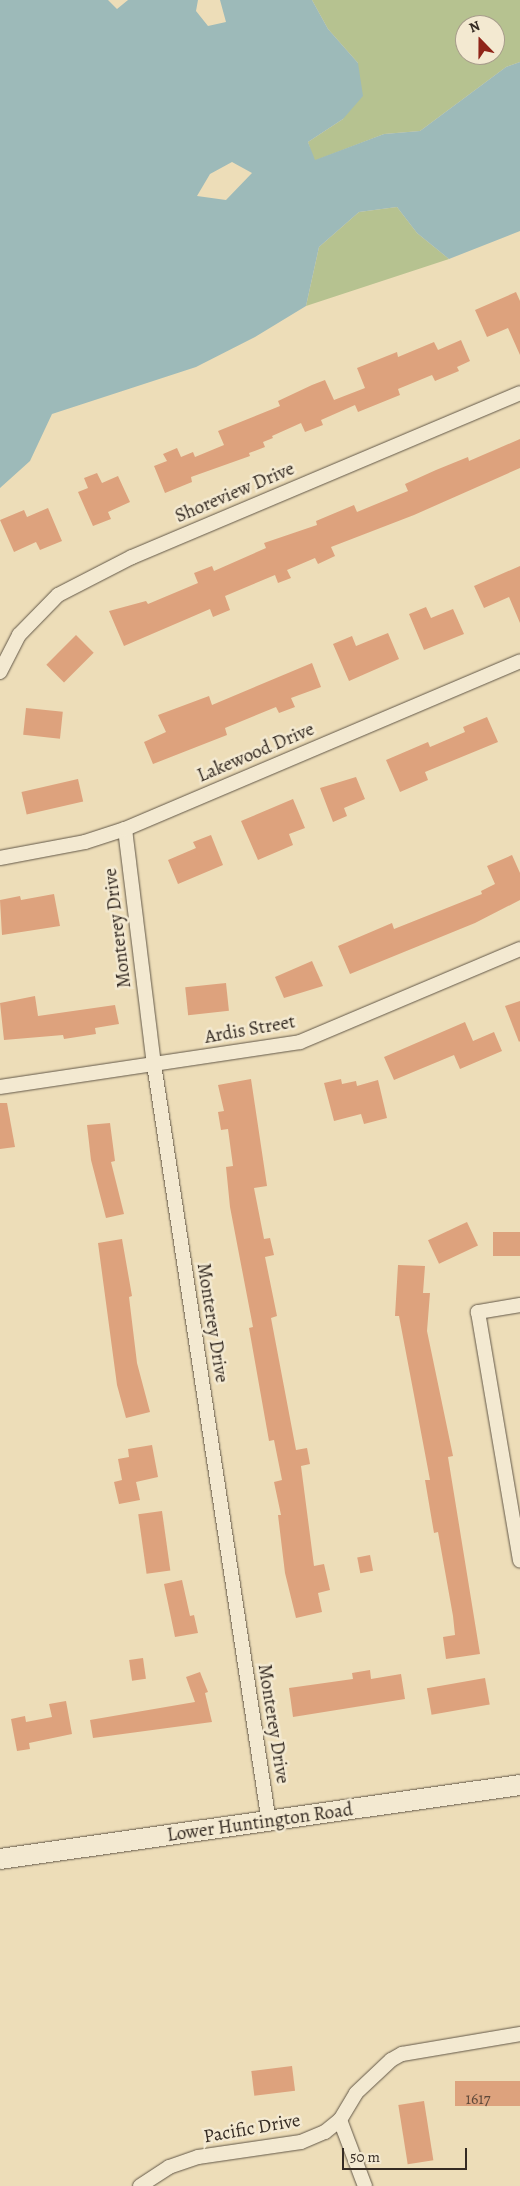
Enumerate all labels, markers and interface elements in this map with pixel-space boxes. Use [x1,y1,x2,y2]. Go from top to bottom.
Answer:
north arrow [455,15,505,65]
text: N [466,16,483,37]
street label: Shoreview Drive [172,458,298,528]
street label: Lakewood Drive [194,718,318,788]
street label: Monterey Drive [99,867,137,989]
street label: Ardis Street [203,1011,297,1049]
street label: Monterey Drive [191,1262,233,1384]
street label: Monterey Drive [252,1663,294,1785]
street label: Lower Huntington Road [166,1799,354,1847]
house number: 1617 [465,2089,491,2109]
street label: Pacific Drive [202,2109,302,2149]
scale bar [345,2138,470,2170]
text: 50 m [350,2147,380,2167]

